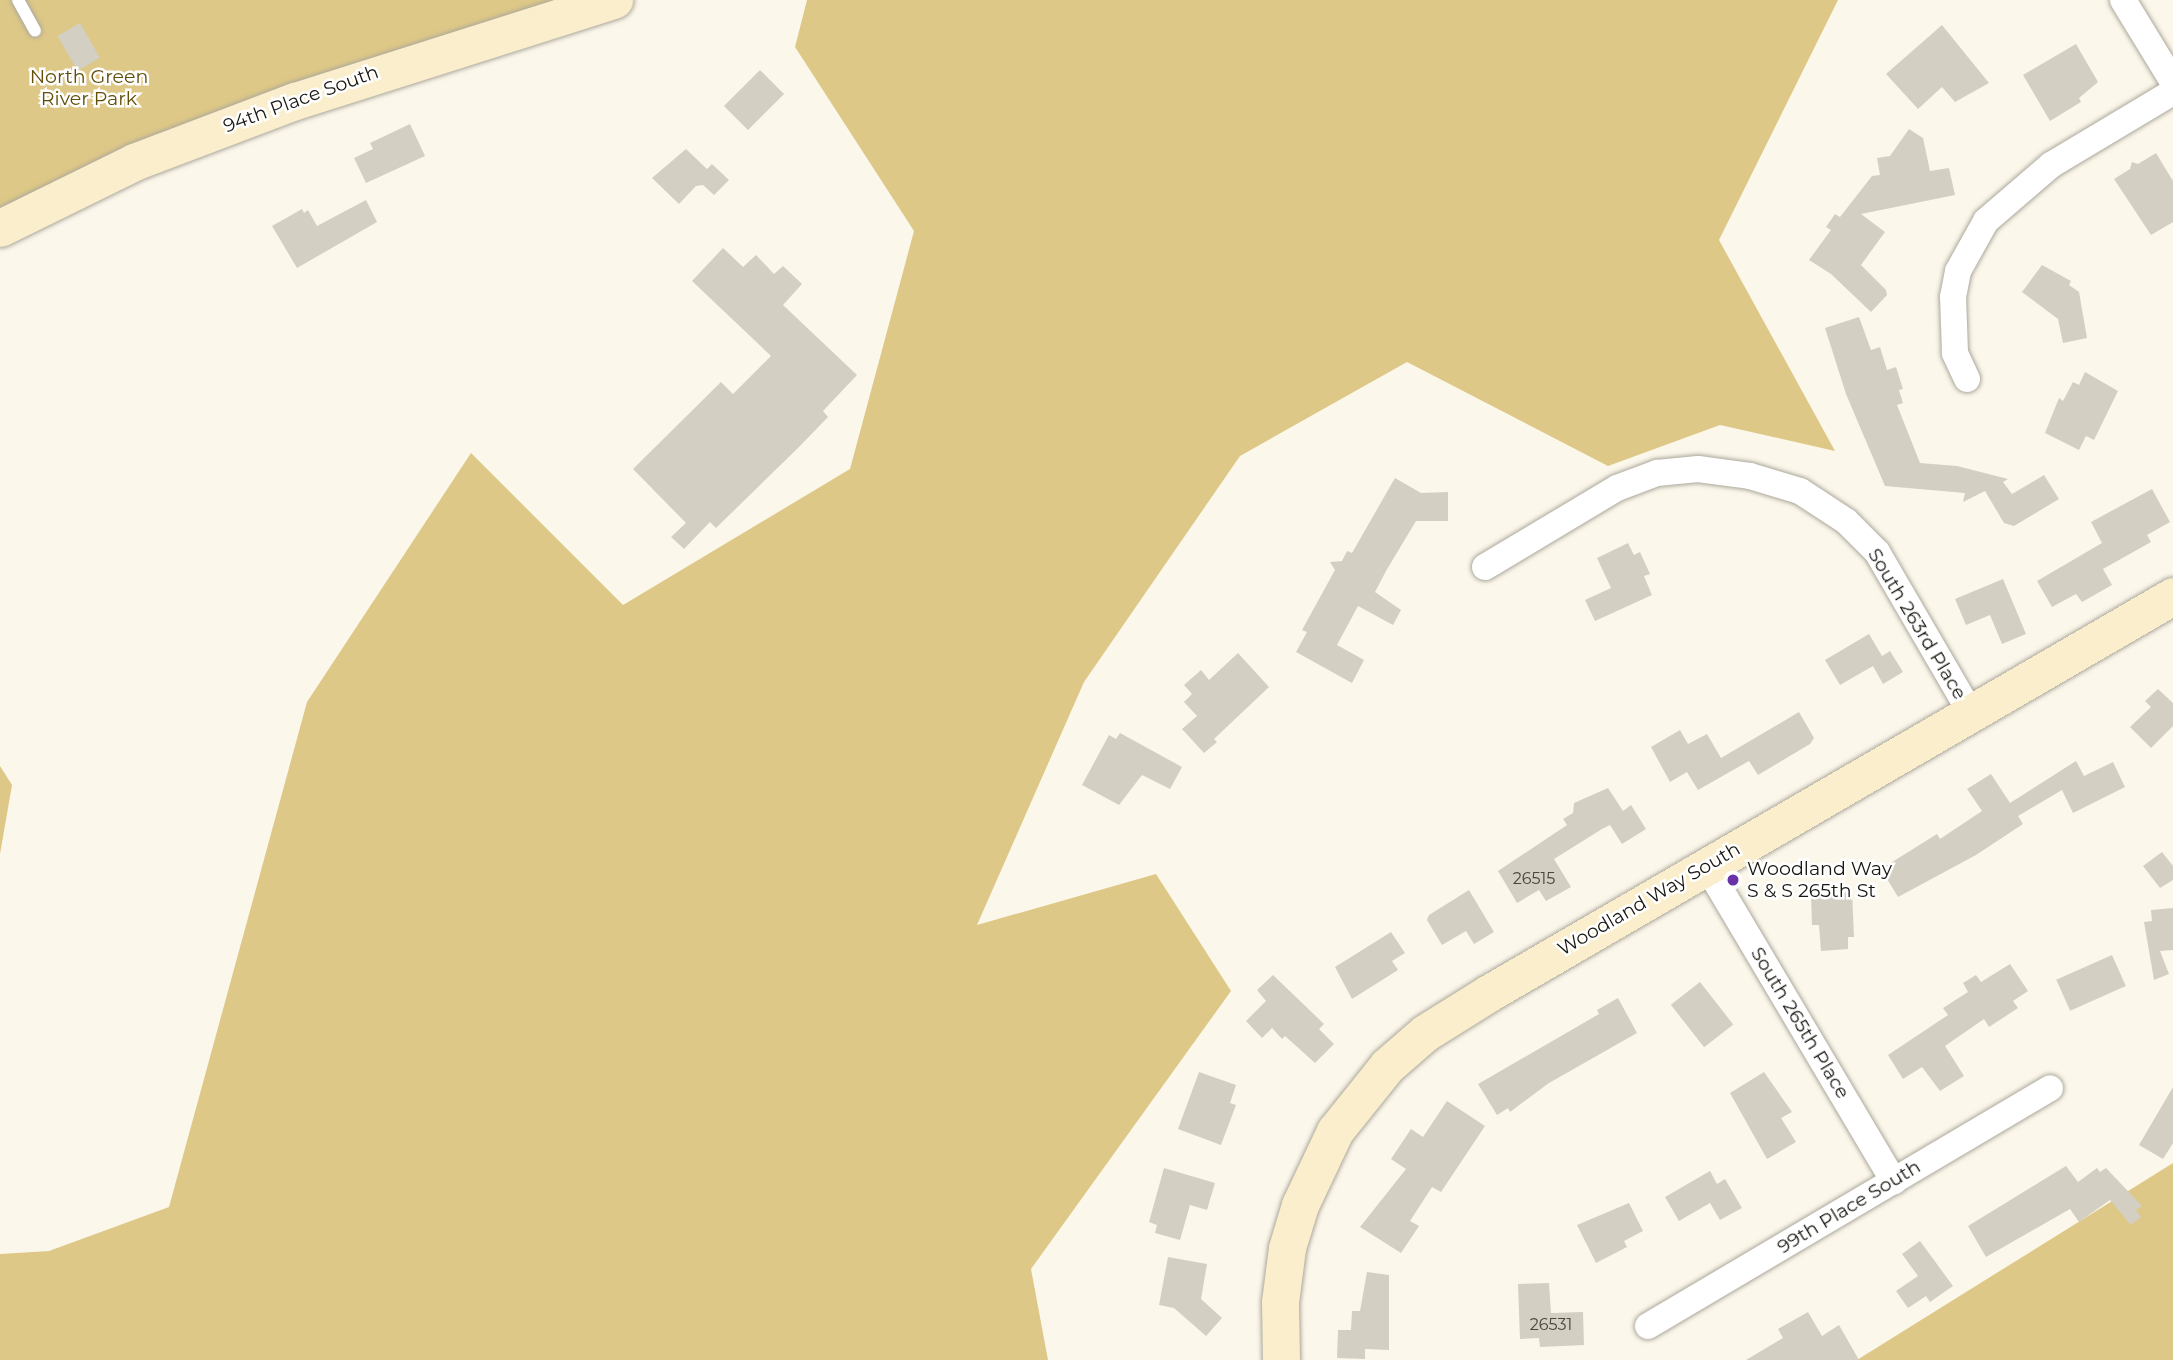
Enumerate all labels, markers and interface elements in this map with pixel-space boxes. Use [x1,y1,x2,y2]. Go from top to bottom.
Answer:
street label: 94th Place South [220,60,382,138]
park label: North Green River Park [30,66,148,110]
street label: South 263rd Place [1863,544,1971,704]
street label: Woodland Way South [1554,837,1744,961]
place label: Woodland Way S & S 265th St [1747,858,1892,902]
house number: 26515 [1513,869,1555,889]
marker: Woodland Way S & S 265th St [1725,872,1741,888]
street label: South 265th Place [1746,943,1854,1103]
street label: 99th Place South [1773,1155,1925,1259]
house number: 26531 [1530,1315,1572,1335]

